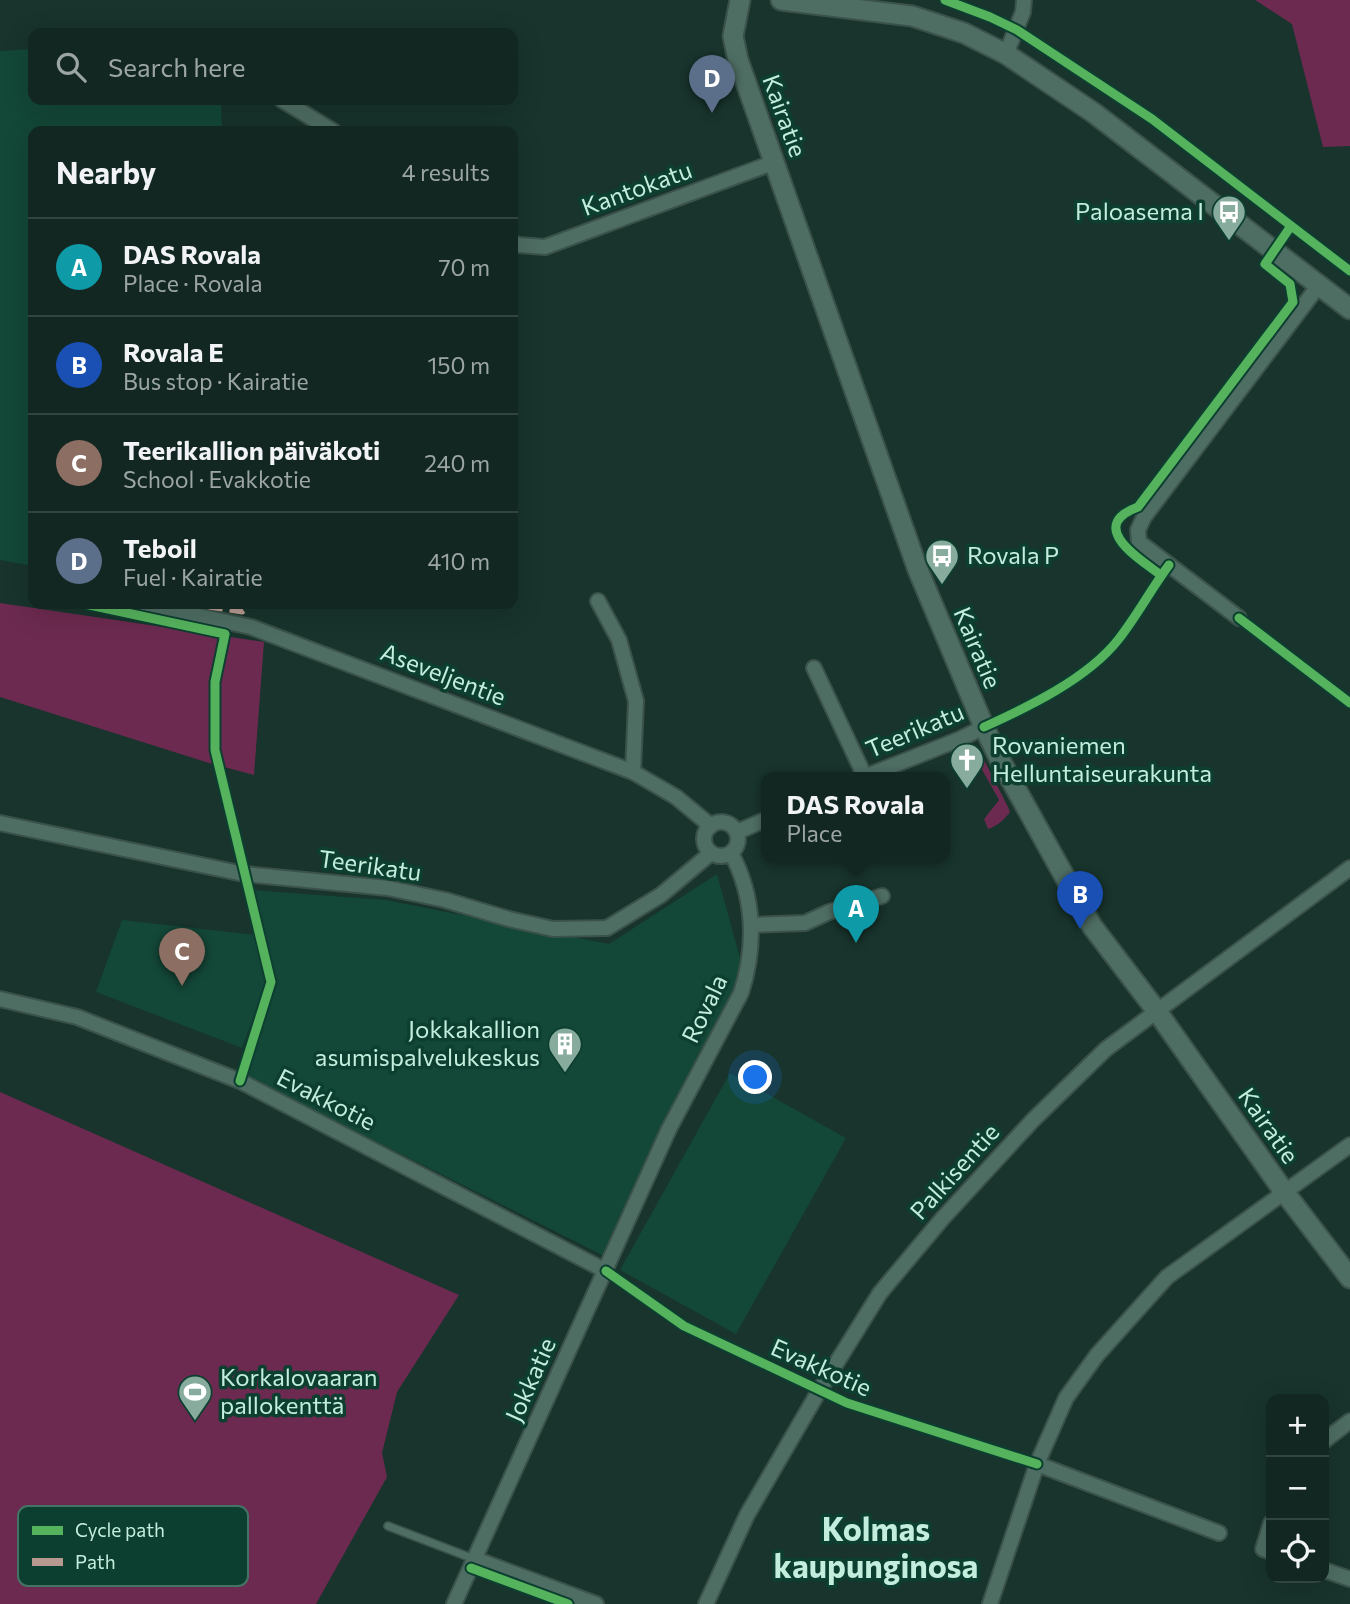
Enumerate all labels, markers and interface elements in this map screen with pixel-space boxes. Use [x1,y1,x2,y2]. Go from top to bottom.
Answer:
search box [28,28,518,105]
icon: search [52,48,90,86]
text: Search here [108,51,246,82]
pin: D [689,55,735,113]
street label: Kairatie [757,70,814,161]
text: Nearby [56,153,156,190]
street label: Kantokatu [577,154,696,221]
text: 4 results [402,158,490,186]
bus stop icon: Paloasema I [1210,193,1248,242]
place label: Paloasema I [1075,196,1204,225]
text: DAS Rovala [123,238,261,269]
text: A [71,253,87,281]
text: 70 m [438,253,490,281]
text: Place · Rovala [123,269,263,297]
text: Rovala E [123,336,224,367]
text: B [71,351,87,379]
text: 150 m [427,351,490,379]
text: Bus stop · Kairatie [123,367,309,395]
text: Teerikallion päiväkoti [123,434,380,465]
text: C [71,449,87,477]
text: 240 m [424,449,490,477]
text: School · Evakkotie [123,465,311,493]
text: Teboil [123,532,197,563]
bus stop icon: Rovala P [923,537,961,586]
place label: Rovala P [967,540,1059,569]
text: D [71,547,87,575]
text: 410 m [428,547,490,575]
text: Fuel · Kairatie [123,563,263,591]
street label: Kairatie [948,602,1008,692]
street label: Aseveljentie [377,636,510,711]
street label: Teerikatu [861,696,968,763]
place label: Rovaniemen Helluntaiseurakunta [992,730,1212,787]
church icon: Rovaniemen Helluntaiseurakunta [948,741,986,790]
popup [761,772,950,863]
text: DAS Rovala [787,788,924,819]
text: Place [787,819,842,847]
street label: Teerikatu [317,843,423,886]
pin: B [1057,871,1103,929]
pin: A [833,885,879,943]
pin: C [159,928,205,986]
street label: Rovala [675,969,733,1047]
place label: Jokkakallion asumispalvelukeskus [315,1014,540,1071]
building icon: Jokkakallion asumispalvelukeskus [546,1025,584,1074]
your location [738,1060,772,1094]
street label: Evakkotie [273,1061,381,1136]
street label: Kairatie [1233,1082,1306,1168]
street label: Palkisentie [903,1117,1004,1225]
street label: Evakkotie [767,1332,876,1402]
street label: Jokkatie [498,1333,561,1426]
place label: Korkalovaaran pallokenttä [220,1362,378,1419]
sports icon: Korkalovaaran pallokenttä [176,1373,214,1422]
map controls [1266,1394,1329,1583]
button: + [1266,1394,1329,1457]
button: − [1266,1457,1329,1520]
legend [18,1506,248,1586]
district label: Kolmas kaupunginosa [774,1508,978,1585]
text: Cycle path [75,1518,165,1541]
button: locate [1266,1520,1329,1583]
text: Path [75,1550,116,1573]

